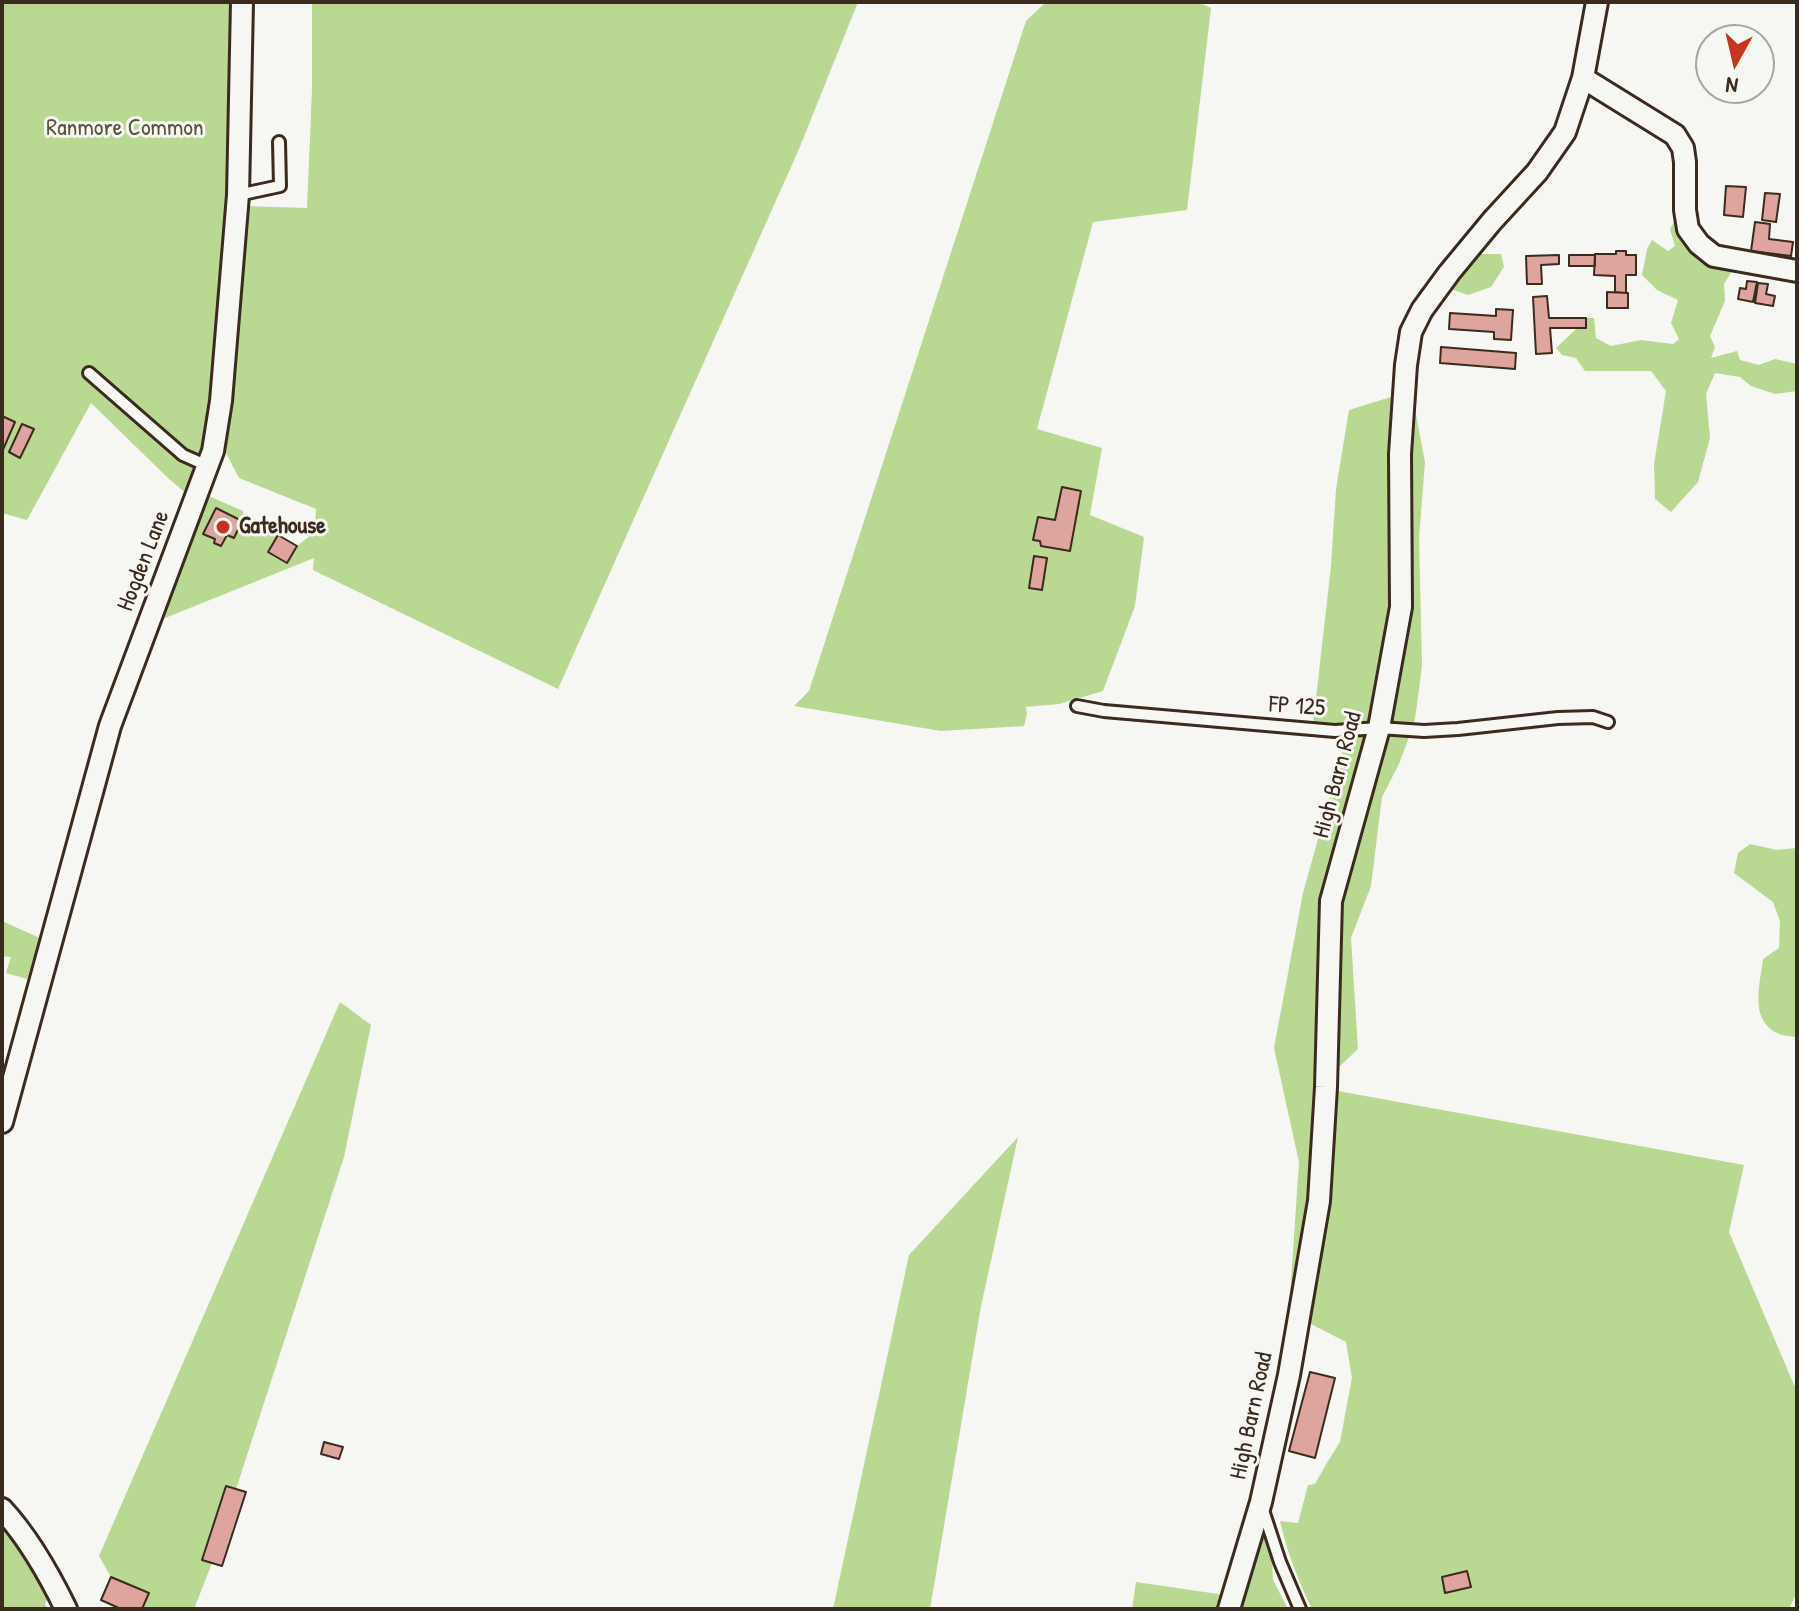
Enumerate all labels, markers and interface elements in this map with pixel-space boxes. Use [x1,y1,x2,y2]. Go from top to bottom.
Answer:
north arrow [1695,24,1775,104]
text: N [1724,70,1740,101]
park label: Ranmore Common [46,115,204,143]
street label: Hogden Lane [112,507,176,615]
place label: Gatehouse [239,513,326,541]
marker: Gatehouse [214,518,232,536]
street label: FP 125 [1268,691,1326,723]
street label: High Barn Road [1307,709,1369,841]
street label: High Barn Road [1224,1350,1280,1482]

